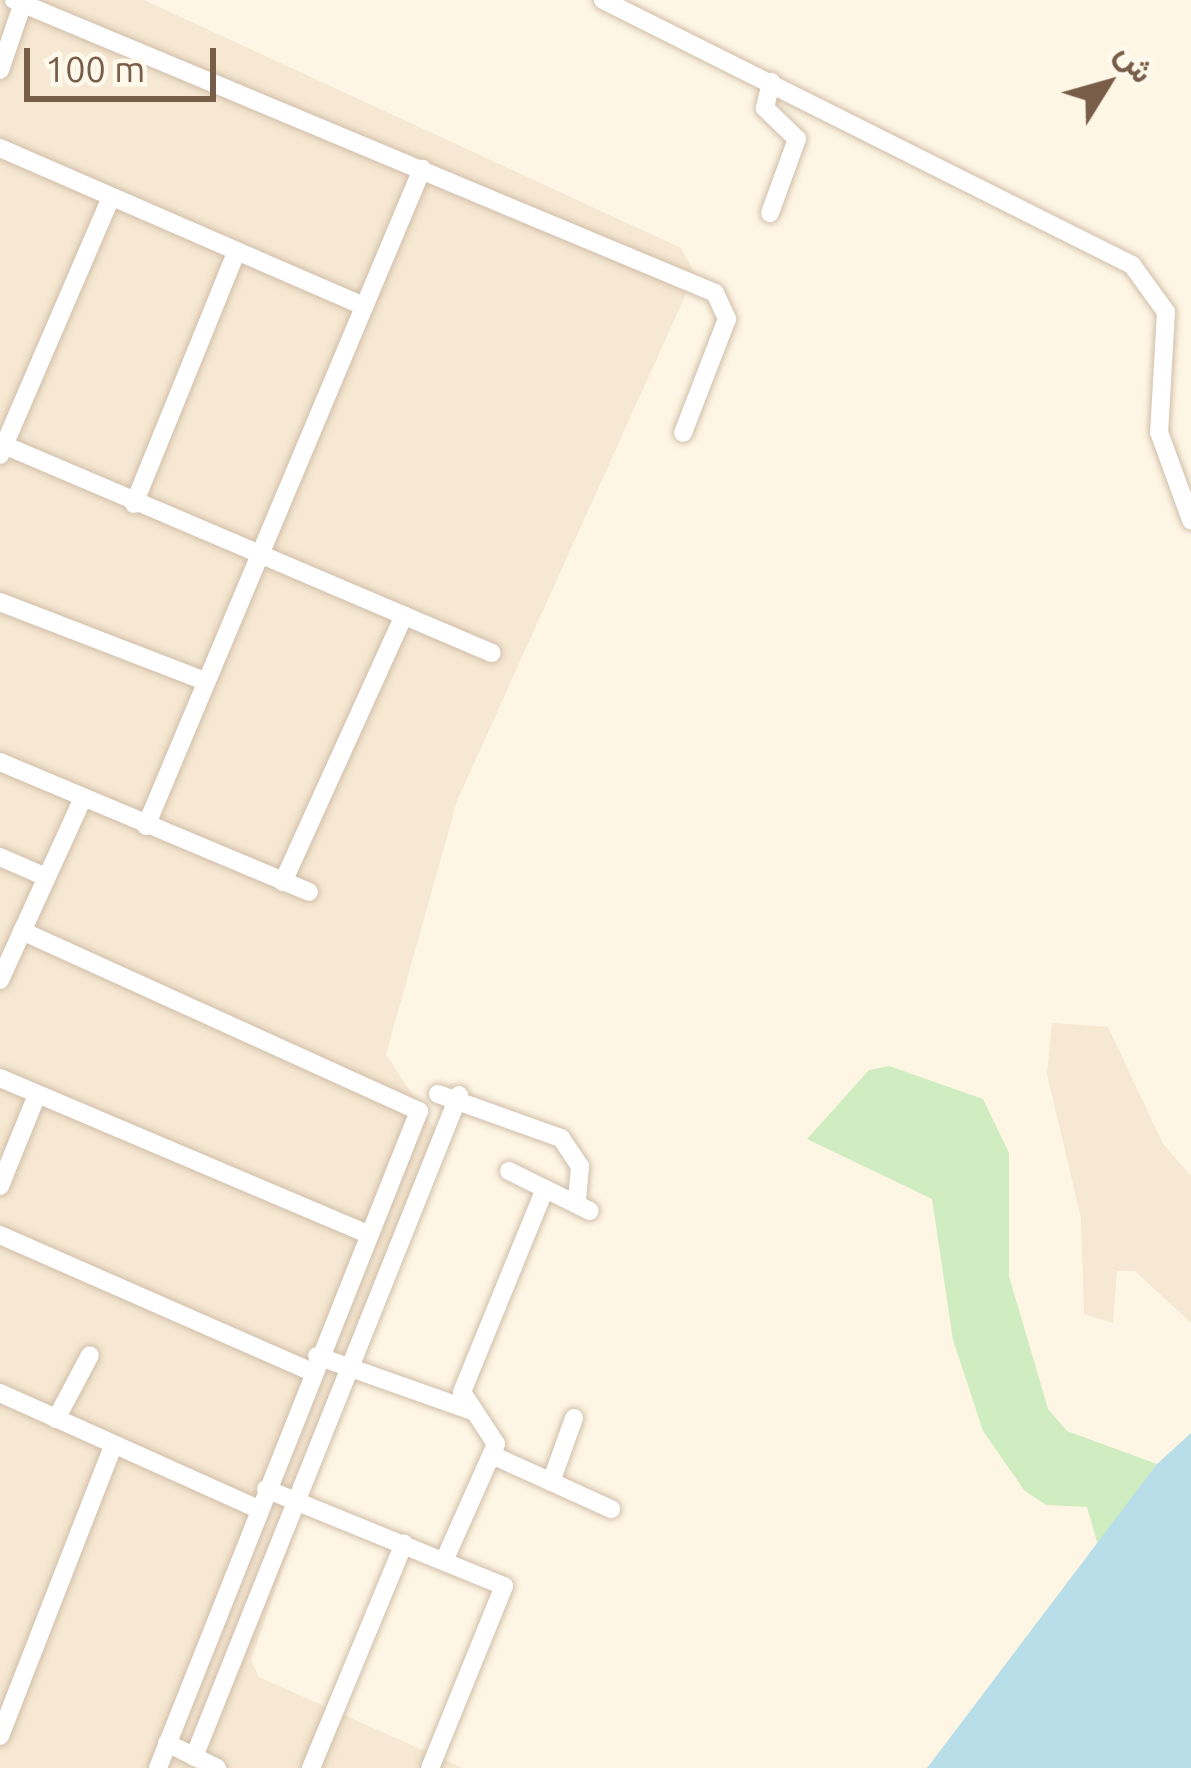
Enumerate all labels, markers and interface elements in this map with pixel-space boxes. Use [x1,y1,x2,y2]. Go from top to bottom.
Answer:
scale bar [30,24,222,98]
north arrow [1047,24,1167,144]
text: ش [1109,35,1163,89]
text: 100 m [45,48,145,89]

